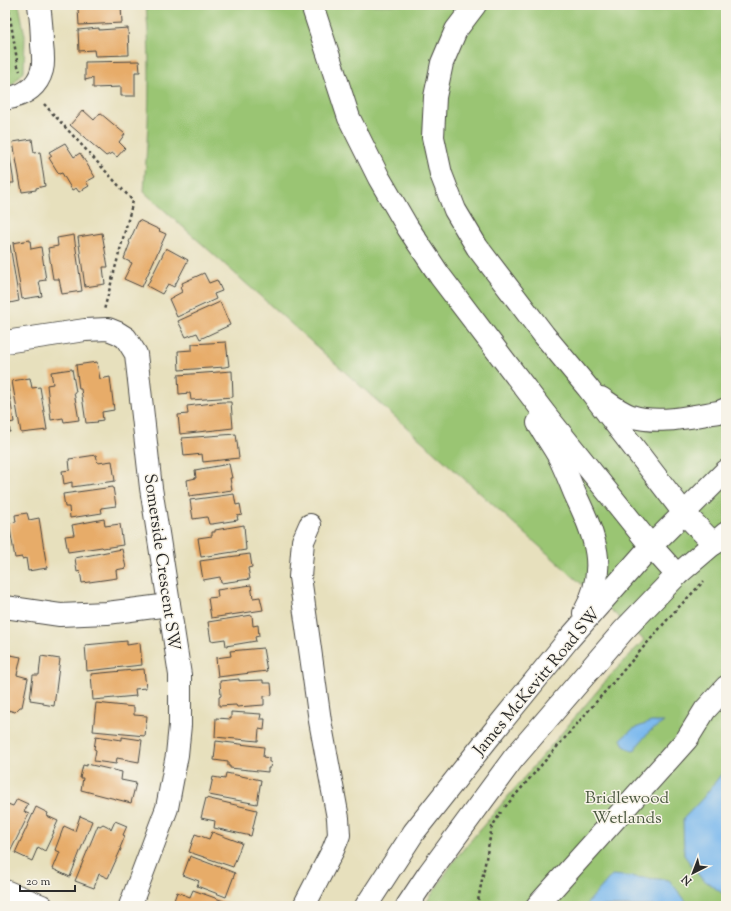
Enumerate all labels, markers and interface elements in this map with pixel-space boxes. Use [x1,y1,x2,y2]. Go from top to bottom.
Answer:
street label: Somerside Crescent SW [137,472,185,652]
street label: James McKevitt Road SW [468,603,607,762]
park label: Bridlewood Wetlands [585,787,669,831]
north arrow [673,853,713,893]
scale bar [20,867,75,893]
text: N [678,871,696,889]
text: 20 m [26,873,51,891]

